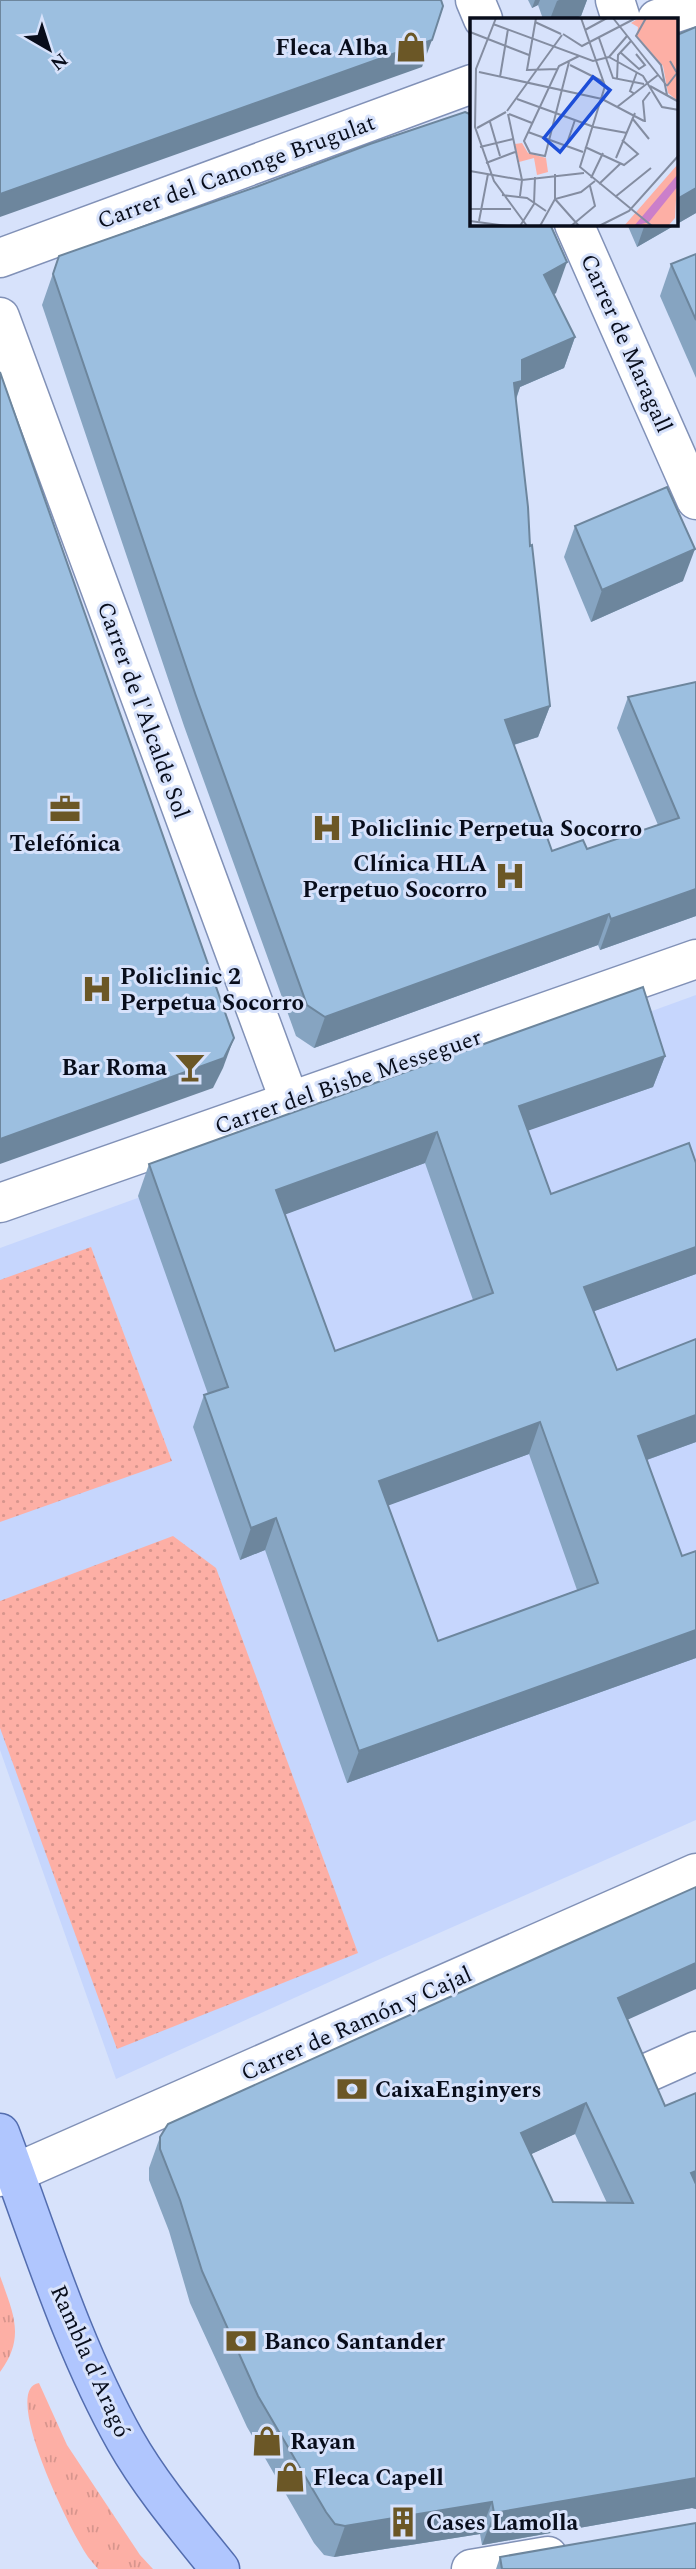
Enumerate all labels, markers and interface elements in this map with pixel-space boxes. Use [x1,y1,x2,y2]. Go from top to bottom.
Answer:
north arrow [14,14,84,84]
inset map [470,18,678,226]
shop icon: Fleca Alba [394,30,428,64]
place label: Fleca Alba [275,31,388,66]
text: N [44,45,74,77]
street label: Carrer del Canonge Brugulat [93,106,381,239]
street label: Carrer de Maragall [570,248,681,439]
street label: Carrer de l'Alcalde Sol [87,597,198,824]
office icon: Telefónica [48,792,82,826]
hospital icon: Policlinic Perpetua Socorro [310,811,344,845]
place label: Policlinic Perpetua Socorro [350,812,642,847]
place label: Telefónica [10,827,121,862]
place label: Clínica HLA Perpetuo Socorro [302,847,487,908]
hospital icon: Clínica HLA Perpetuo Socorro [493,859,527,893]
place label: Policlinic 2 Perpetua Socorro [120,960,304,1021]
hospital icon: Policlinic 2 Perpetua Socorro [80,972,114,1006]
street label: Carrer del Bisbe Messeguer [210,1020,487,1145]
bar icon: Bar Roma [173,1050,207,1084]
place label: Bar Roma [61,1051,167,1086]
street label: Carrer de Ramón y Cajal [235,1958,478,2091]
bank icon: CaixaEnginyers [335,2072,369,2106]
place label: CaixaEnginyers [375,2073,541,2108]
street label: Rambla d'Aragó [40,2280,139,2444]
bank icon: Banco Santander [224,2324,258,2358]
place label: Banco Santander [264,2325,445,2360]
shop icon: Rayan [250,2424,284,2458]
place label: Rayan [290,2425,356,2460]
shop icon: Fleca Capell [273,2460,307,2494]
place label: Fleca Capell [313,2461,444,2496]
building icon: Cases Lamolla [386,2505,420,2539]
place label: Cases Lamolla [426,2506,579,2541]

